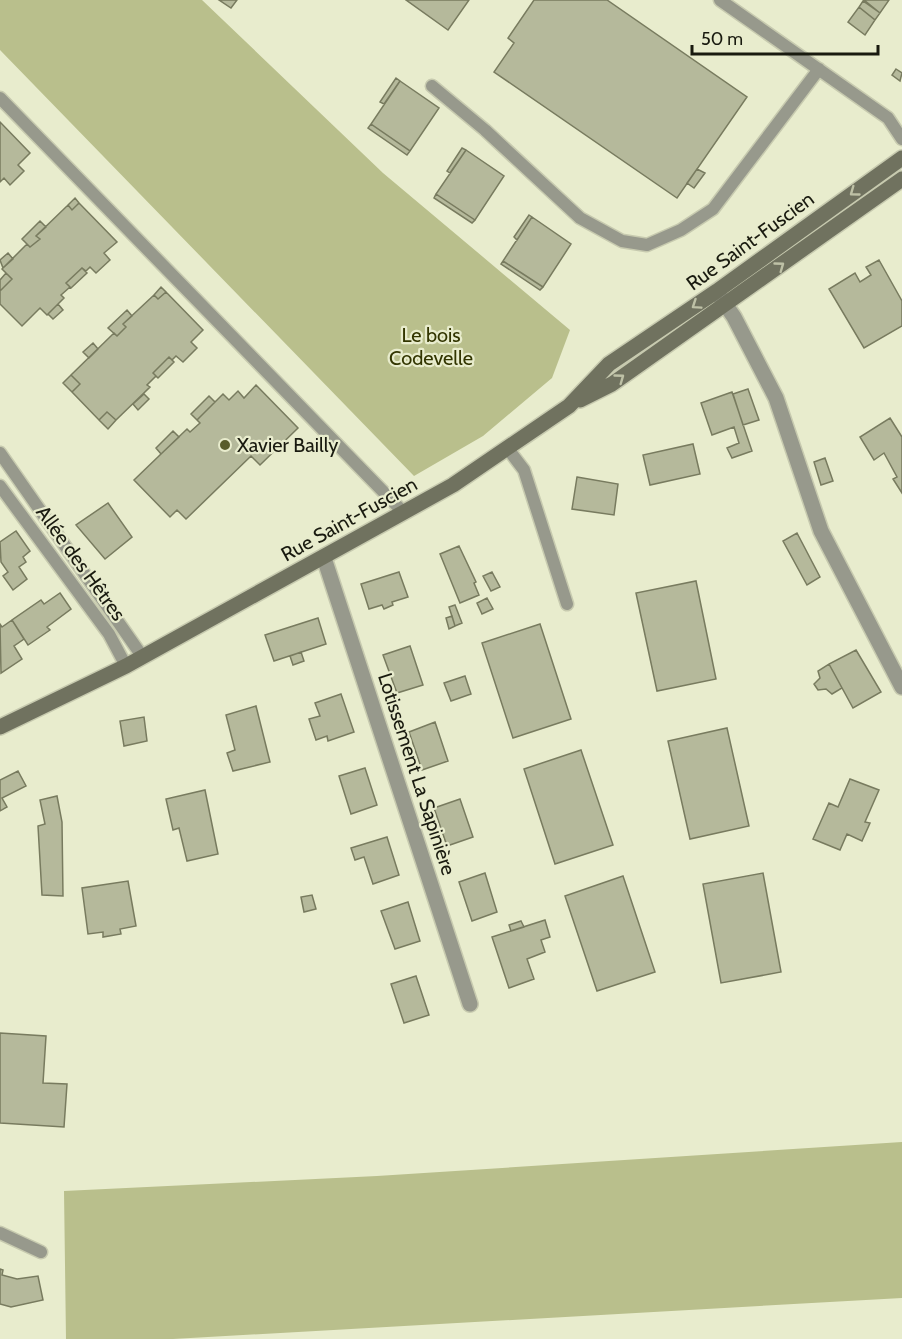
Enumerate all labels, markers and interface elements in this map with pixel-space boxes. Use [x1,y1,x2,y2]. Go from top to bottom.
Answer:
scale bar [692,18,878,56]
text: 50 m [701,28,743,50]
one-way arrow [850,184,861,195]
street label: Rue Saint-Fuscien [681,187,819,295]
one-way arrow [774,262,785,273]
one-way arrow [692,298,703,309]
park label: Le bois Codevelle [389,323,473,370]
one-way arrow [614,374,625,385]
place label: Xavier Bailly [237,433,338,457]
marker: Xavier Bailly [218,438,232,452]
street label: Rue Saint-Fuscien [277,472,421,566]
street label: Allée des Hêtres [31,501,131,625]
street label: Lotissement La Sapinière [373,670,461,878]

